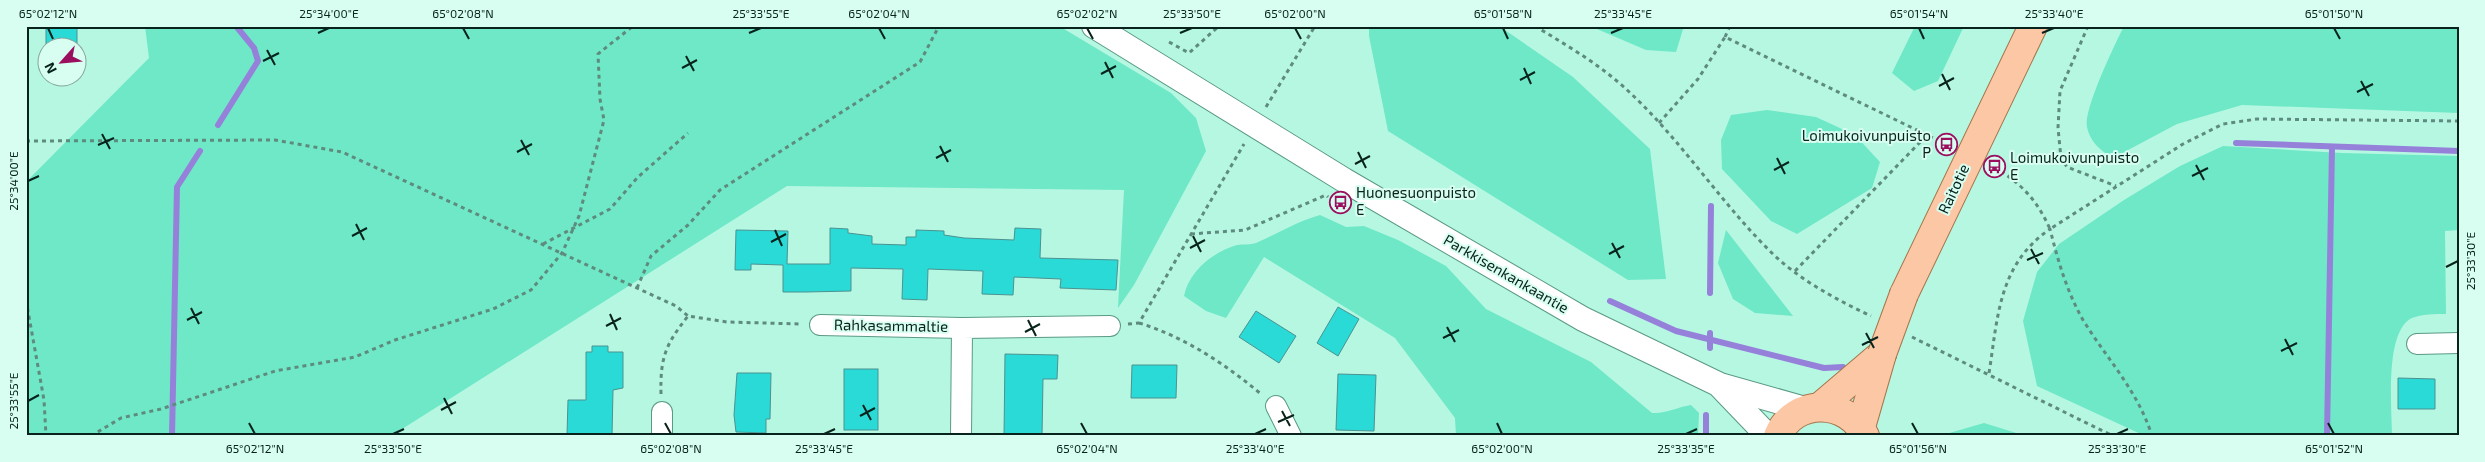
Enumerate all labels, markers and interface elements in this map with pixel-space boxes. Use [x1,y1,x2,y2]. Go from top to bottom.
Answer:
text: 65°02'12"N [19,6,77,20]
text: 25°34'00"E [299,6,359,20]
text: 65°02'08"N [432,6,494,20]
text: 25°33'55"E [732,6,790,20]
text: 65°02'04"N [848,6,910,20]
text: 65°02'02"N [1057,6,1117,20]
text: 25°33'50"E [1163,6,1221,20]
text: 65°02'00"N [1264,6,1326,20]
text: 65°01'58"N [1474,6,1532,20]
text: 25°33'45"E [1594,6,1652,20]
text: 65°01'54"N [1890,6,1948,20]
text: 25°33'40"E [2025,6,2084,20]
text: 65°01'50"N [2305,6,2363,20]
north arrow [38,38,88,88]
text: N [40,60,60,76]
place label: Loimukoivunpuisto P [1802,126,1931,161]
bus stop icon: Loimukoivunpuisto P [1935,133,1959,157]
place label: Loimukoivunpuisto E [2010,148,2139,183]
text: 25°34'00"E [6,151,20,211]
bus stop icon: Loimukoivunpuisto E [1982,155,2006,179]
street label: Raitotie [1934,161,1972,216]
place label: Huonesuonpuisto E [1356,183,1476,218]
bus stop icon: Huonesuonpuisto E [1328,190,1352,214]
street label: Parkkisenkankaantie [1441,230,1572,316]
text: 25°33'30"E [2463,232,2477,290]
street label: Rahkasammaltie [834,315,948,335]
text: 25°33'55"E [6,372,20,430]
text: 65°02'12"N [226,441,284,455]
text: 25°33'50"E [364,441,422,455]
text: 65°02'08"N [640,441,702,455]
text: 25°33'45"E [795,441,853,455]
text: 65°02'04"N [1056,441,1118,455]
text: 25°33'40"E [1226,441,1285,455]
text: 65°02'00"N [1471,441,1533,455]
text: 25°33'35"E [1657,441,1715,455]
text: 65°01'56"N [1889,441,1947,455]
text: 25°33'30"E [2088,441,2146,455]
text: 65°01'52"N [2305,441,2363,455]

